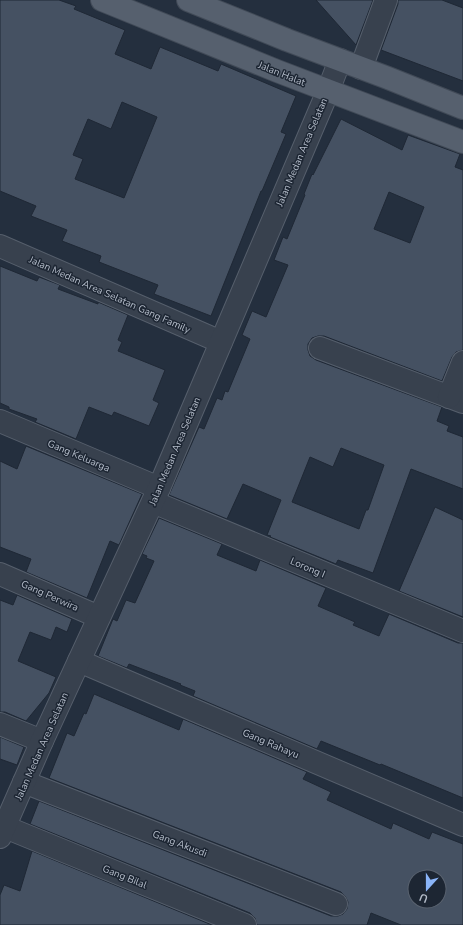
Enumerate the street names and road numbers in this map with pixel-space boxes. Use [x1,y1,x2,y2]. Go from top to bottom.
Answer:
street label: Jalan Halat [255,58,308,90]
street label: Jalan Medan Area Selatan [272,96,331,210]
street label: Jalan Medan Area Selatan Gang Family [26,252,193,337]
street label: Jalan Medan Area Selatan [145,395,204,509]
street label: Gang Keluarga [45,436,112,475]
street label: Lorong I [288,554,327,582]
street label: Gang Perwira [19,577,81,615]
street label: Jalan Medan Area Selatan [11,690,72,803]
street label: Gang Rahayu [240,726,301,762]
street label: Gang Akusdi [150,827,209,861]
street label: Gang Bilal [100,862,149,892]

